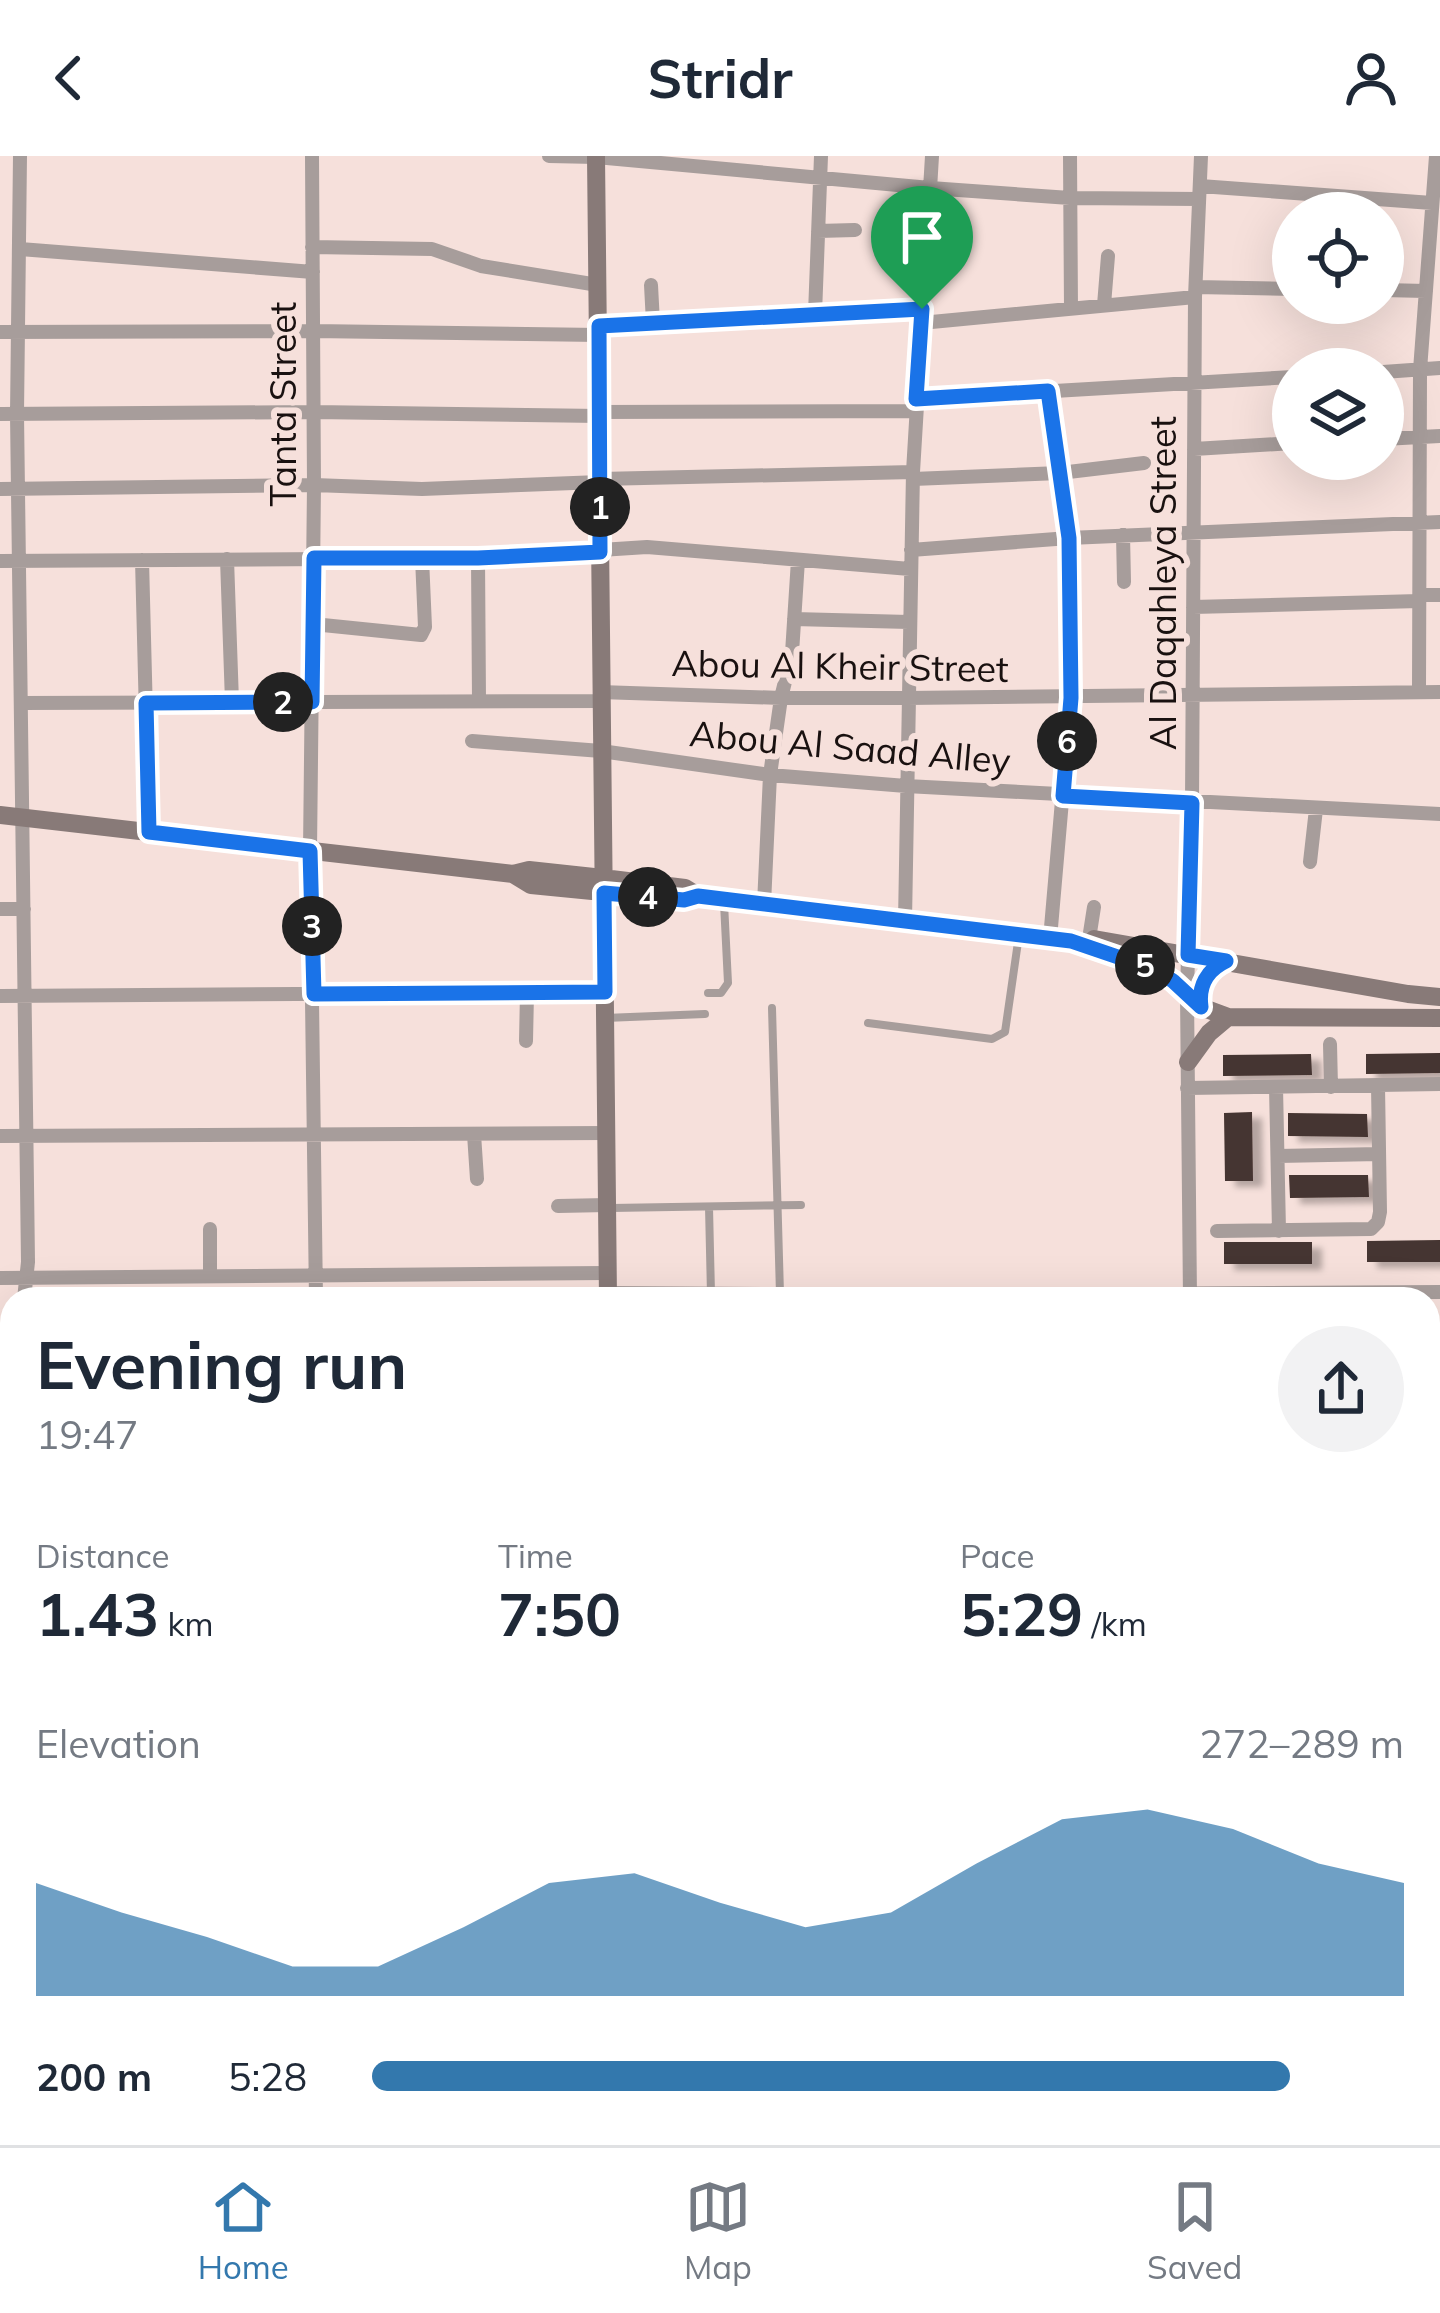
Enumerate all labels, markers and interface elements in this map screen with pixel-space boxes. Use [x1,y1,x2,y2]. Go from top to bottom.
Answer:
text: Stridr [647,44,793,112]
icon: back [36,45,102,111]
icon: person [1338,45,1404,111]
pin [871,186,973,309]
map controls [1272,192,1404,480]
button: locate [1272,192,1404,324]
icon: arrive [889,204,955,270]
street label: Tanta Street [260,302,305,506]
button: layers [1272,348,1404,480]
street label: Al Daqahleya Street [1140,416,1185,750]
pin: 1 [570,477,630,537]
text: 1 [590,486,610,527]
street label: Abou Al Kheir Street [671,640,1009,691]
pin: 2 [253,672,313,732]
text: 2 [273,681,293,722]
street label: Abou Al Saad Alley [688,710,1012,783]
pin: 6 [1037,711,1097,771]
text: 6 [1057,720,1077,761]
pin: 4 [618,867,678,927]
text: 4 [638,876,658,917]
pin: 3 [282,896,342,956]
text: 3 [302,905,322,946]
pin: 5 [1115,935,1175,995]
text: 5 [1135,944,1155,985]
text: Evening run [36,1323,407,1406]
button: share [1278,1326,1404,1452]
text: 19:47 [36,1410,139,1459]
text: Distance [36,1535,169,1576]
text: Time [498,1535,573,1576]
text: Pace [960,1535,1034,1576]
text: 1.43 [36,1576,159,1651]
text: 7:50 [498,1576,621,1651]
text: 5:29 [960,1576,1083,1651]
text: km [159,1603,213,1644]
text: /km [1083,1603,1147,1644]
text: Elevation [36,1719,201,1768]
text: 272–289 m [1199,1719,1404,1768]
text: 200 m [36,2052,152,2101]
text: 5:28 [228,2052,307,2101]
tab: Home [198,2174,289,2287]
tab: Map [684,2174,752,2287]
tab: Saved [1147,2174,1242,2287]

